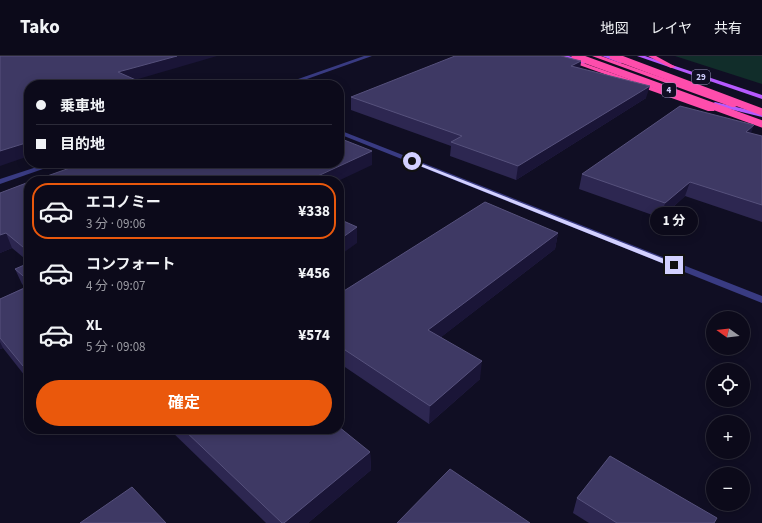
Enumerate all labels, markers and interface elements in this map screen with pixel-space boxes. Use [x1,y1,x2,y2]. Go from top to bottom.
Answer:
text: Tako [20,14,60,41]
text: 地図 [600,19,628,39]
text: レイヤ [650,19,692,39]
text: 共有 [714,19,742,39]
road number: 29 [692,70,710,84]
road number: 4 [662,83,676,97]
text: 乗車地 [60,96,105,117]
text: 目的地 [60,134,105,155]
route start [403,152,421,170]
text: エコノミー [86,192,161,213]
icon: car [38,193,74,229]
text: ¥338 [298,201,330,222]
callout: 1 分 [650,207,698,235]
text: 1 分 [663,212,685,230]
text: 3 分 · 09:06 [86,215,146,233]
text: コンフォート [86,254,176,275]
icon: car [38,255,74,291]
route end [665,256,683,274]
text: ¥456 [298,263,330,284]
text: 4 分 · 09:07 [86,277,146,295]
north arrow [706,311,750,355]
map controls [706,311,750,511]
text: XL [86,315,102,336]
icon: car [38,317,74,353]
text: ¥574 [298,325,330,346]
text: 5 分 · 09:08 [86,338,146,356]
button: locate [706,363,750,407]
button: 確定 [36,380,332,426]
button: + [706,415,750,459]
button: − [706,467,750,511]

